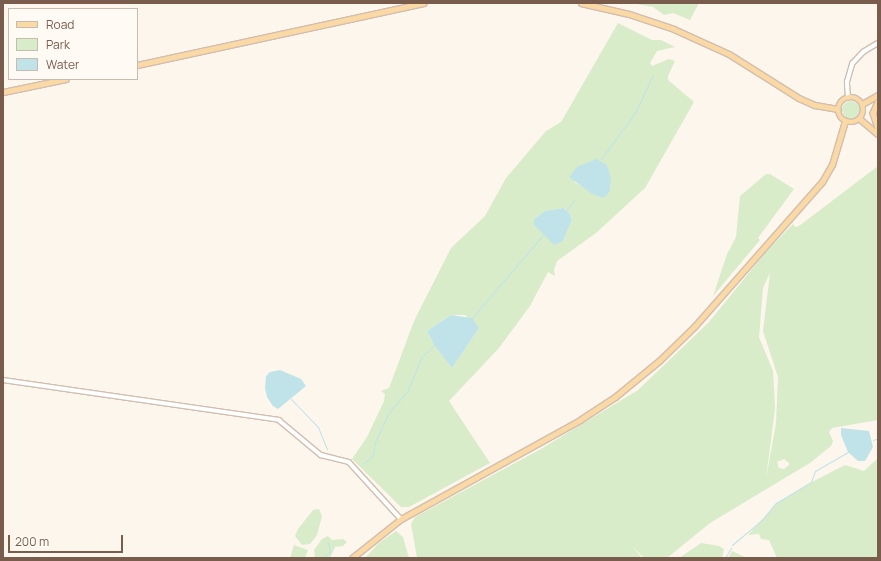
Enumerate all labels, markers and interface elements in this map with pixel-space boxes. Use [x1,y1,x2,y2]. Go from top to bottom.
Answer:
legend [8,8,138,80]
text: Road [46,16,74,33]
text: Park [46,36,70,53]
text: Water [46,56,79,73]
scale bar [10,527,125,553]
text: 200 m [15,533,49,550]

